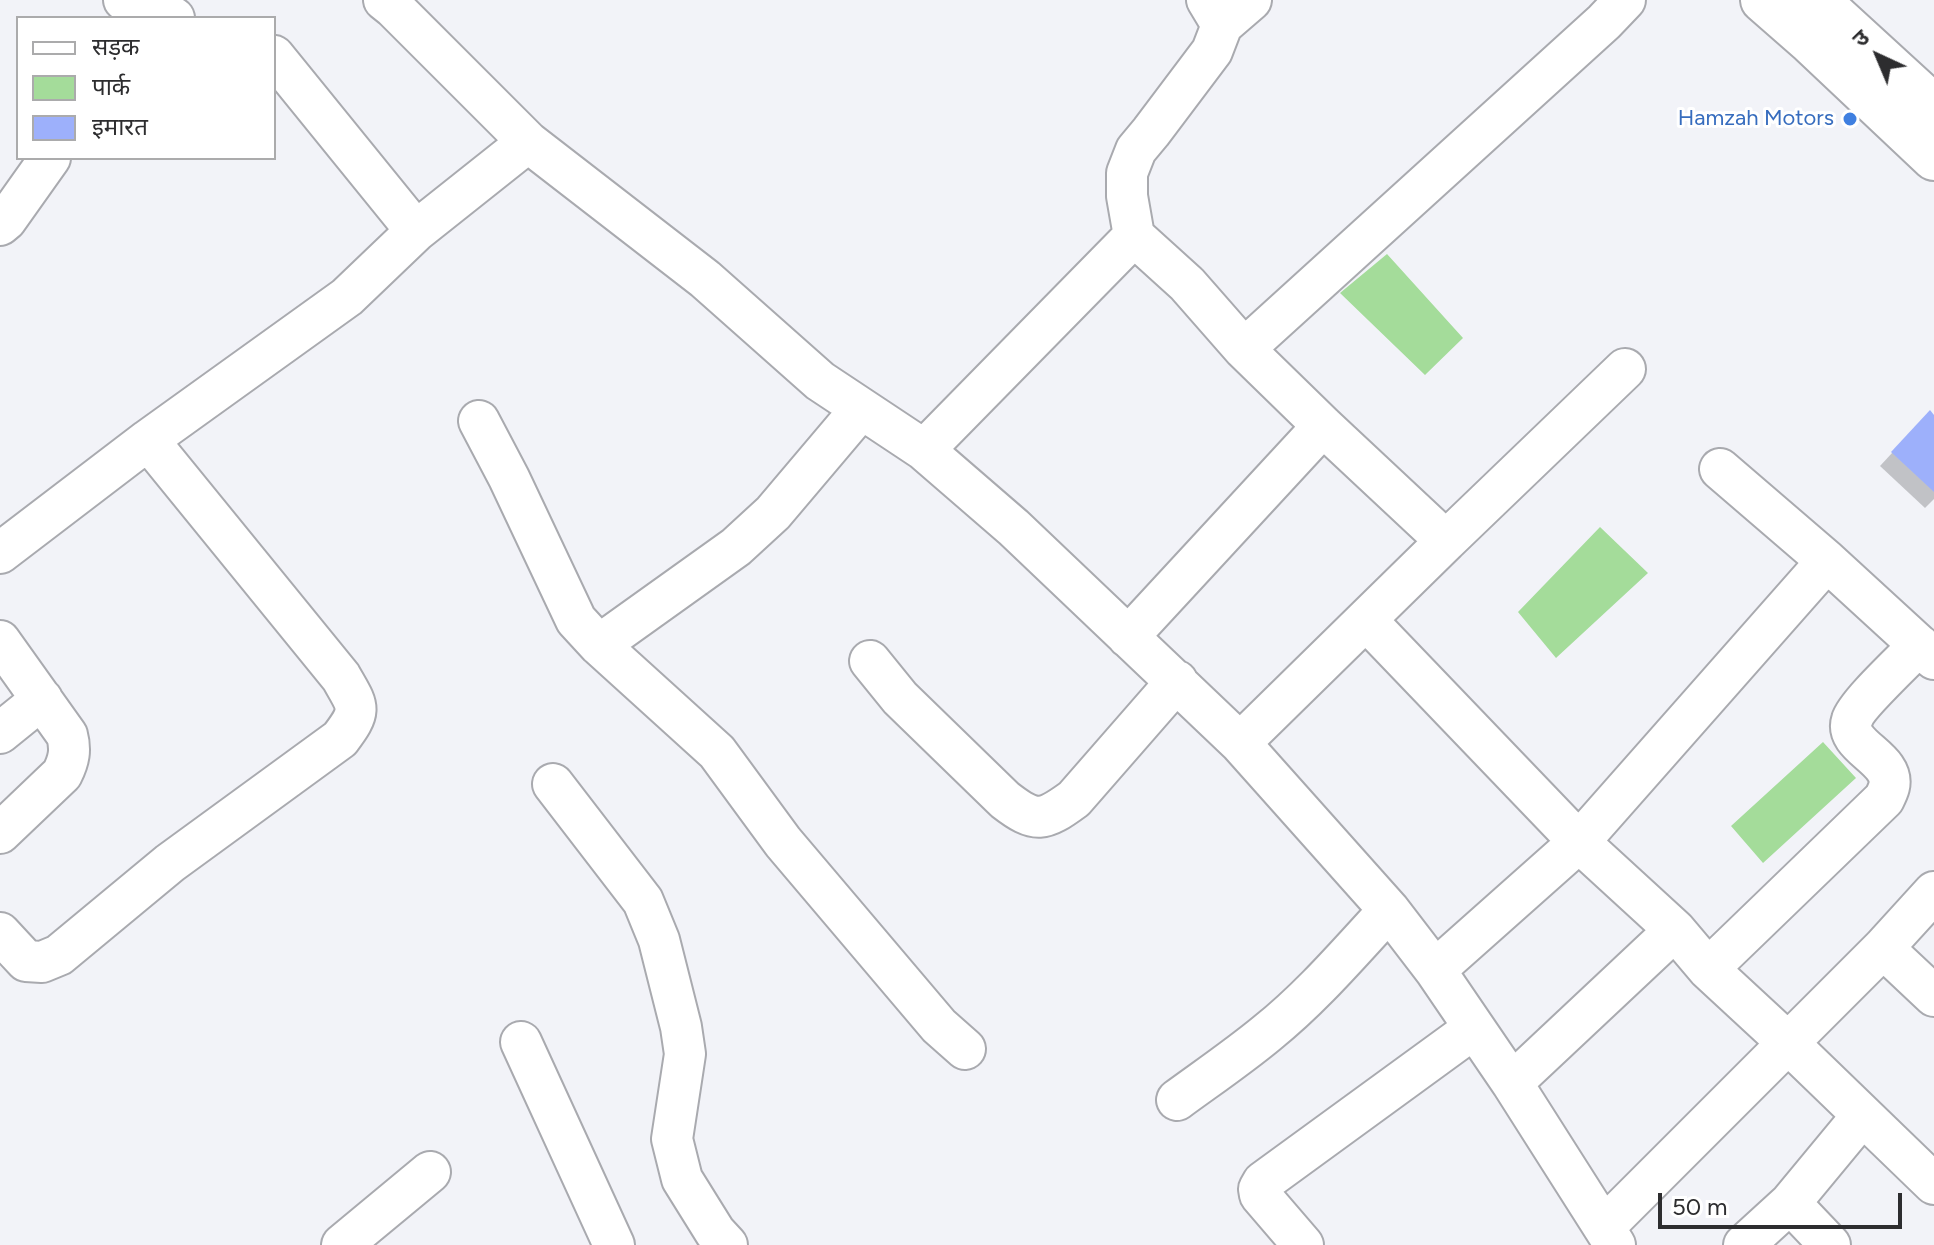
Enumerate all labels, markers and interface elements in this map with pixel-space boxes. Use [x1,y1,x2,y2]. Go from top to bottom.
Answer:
legend [16,16,276,160]
north arrow [1838,16,1918,96]
text: उ [1847,24,1875,53]
text: सड़क [92,32,140,61]
text: पार्क [92,72,130,101]
place label: Hamzah Motors [1678,106,1834,132]
marker: Hamzah Motors [1841,110,1859,128]
text: इमारत [92,112,148,141]
scale bar [1662,1177,1906,1227]
text: 50 m [1672,1192,1728,1221]

